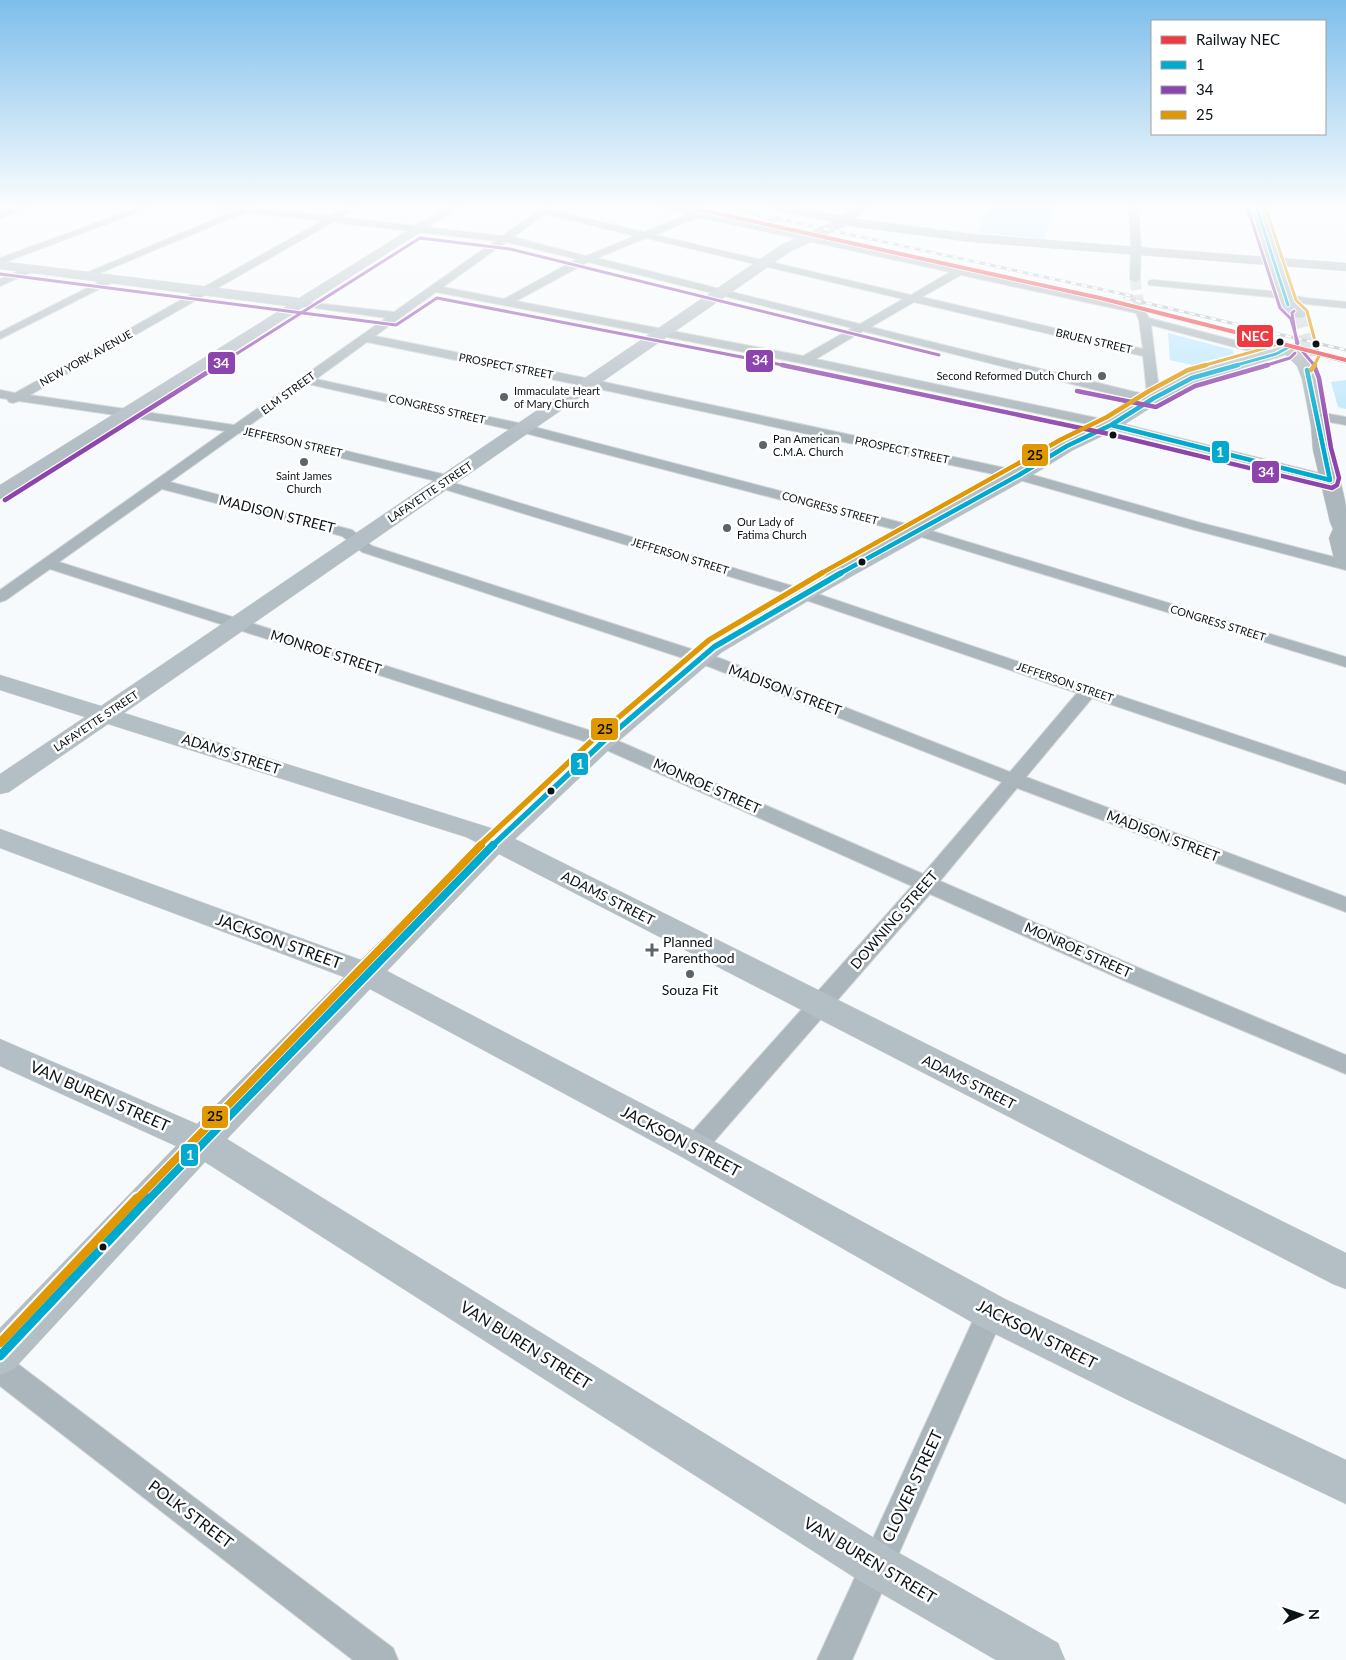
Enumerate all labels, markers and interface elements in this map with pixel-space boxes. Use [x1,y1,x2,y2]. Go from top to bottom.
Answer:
legend [1151,20,1326,135]
text: Railway NEC [1196,30,1280,48]
text: 1 [1196,55,1205,73]
text: 34 [1196,80,1214,98]
text: 25 [1196,105,1213,123]
line badge: NEC [1236,324,1274,348]
street label: BRUEN STREET [1055,325,1134,356]
street label: NEW YORK AVENUE [37,327,134,388]
text: NEC [1241,327,1270,344]
unlabelled marker [1275,337,1285,347]
unlabelled marker [1311,339,1321,349]
line badge: 34 [745,349,774,373]
street label: PROSPECT STREET [458,350,555,381]
line badge: 34 [207,351,236,375]
text: 34 [752,351,768,368]
text: 34 [213,354,229,371]
street label: ELM STREET [258,368,318,417]
place label: Second Reformed Dutch Church [936,369,1092,382]
marker: Second Reformed Dutch Church [1096,370,1108,382]
place label: Immaculate Heart of Mary Church [514,384,600,410]
street label: CONGRESS STREET [387,391,487,426]
marker: Immaculate Heart of Mary Church [498,391,510,403]
street label: JEFFERSON STREET [242,424,344,459]
unlabelled marker [1108,430,1118,440]
place label: Pan American C.M.A. Church [773,432,843,458]
street label: PROSPECT STREET [854,433,951,466]
marker: Pan American C.M.A. Church [757,439,769,451]
line badge: 1 [1211,440,1230,464]
line badge: 25 [1021,443,1049,467]
text: 1 [1216,443,1224,460]
text: 25 [1027,446,1043,463]
marker: Saint James Church [298,456,310,468]
street label: LAFAYETTE STREET [385,458,475,525]
line badge: 34 [1251,460,1280,484]
text: 34 [1258,463,1274,480]
place label: Saint James Church [276,469,332,495]
street label: CONGRESS STREET [781,488,880,527]
street label: MADISON STREET [217,491,338,536]
place label: Our Lady of Fatima Church [737,515,807,541]
marker: Our Lady of Fatima Church [721,522,733,534]
street label: JEFFERSON STREET [630,535,731,577]
unlabelled marker [857,557,867,567]
street label: CONGRESS STREET [1169,602,1268,643]
street label: MONROE STREET [269,626,384,678]
street label: JEFFERSON STREET [1015,659,1116,704]
street label: MADISON STREET [726,660,845,719]
street label: LAFAYETTE STREET [51,687,141,754]
line badge: 25 [590,717,619,741]
text: 25 [597,720,613,737]
street label: ADAMS STREET [180,730,283,778]
line badge: 1 [570,752,589,776]
street label: MONROE STREET [651,754,764,817]
text: 1 [576,755,584,772]
unlabelled marker [546,786,556,796]
street label: MADISON STREET [1104,806,1223,865]
street label: ADAMS STREET [559,867,658,929]
street label: DOWNING STREET [846,867,941,972]
street label: JACKSON STREET [214,909,345,972]
street label: MONROE STREET [1022,918,1135,981]
place label: Planned Parenthood [663,933,735,966]
marker: Planned Parenthood [645,943,659,957]
marker: Souza Fit [684,968,696,980]
place label: Souza Fit [662,981,718,998]
street label: ADAMS STREET [920,1051,1019,1113]
street label: VAN BUREN STREET [27,1056,173,1135]
street label: JACKSON STREET [618,1101,745,1180]
line badge: 25 [201,1105,229,1129]
text: 25 [207,1107,223,1124]
line badge: 1 [180,1143,199,1167]
text: 1 [186,1146,194,1163]
unlabelled marker [98,1242,108,1252]
street label: JACKSON STREET [974,1295,1101,1372]
street label: VAN BUREN STREET [457,1297,596,1393]
street label: CLOVER STREET [877,1426,946,1545]
street label: POLK STREET [145,1475,238,1552]
street label: VAN BUREN STREET [801,1513,940,1607]
north arrow [1276,1590,1326,1640]
text: N [1306,1609,1323,1620]

